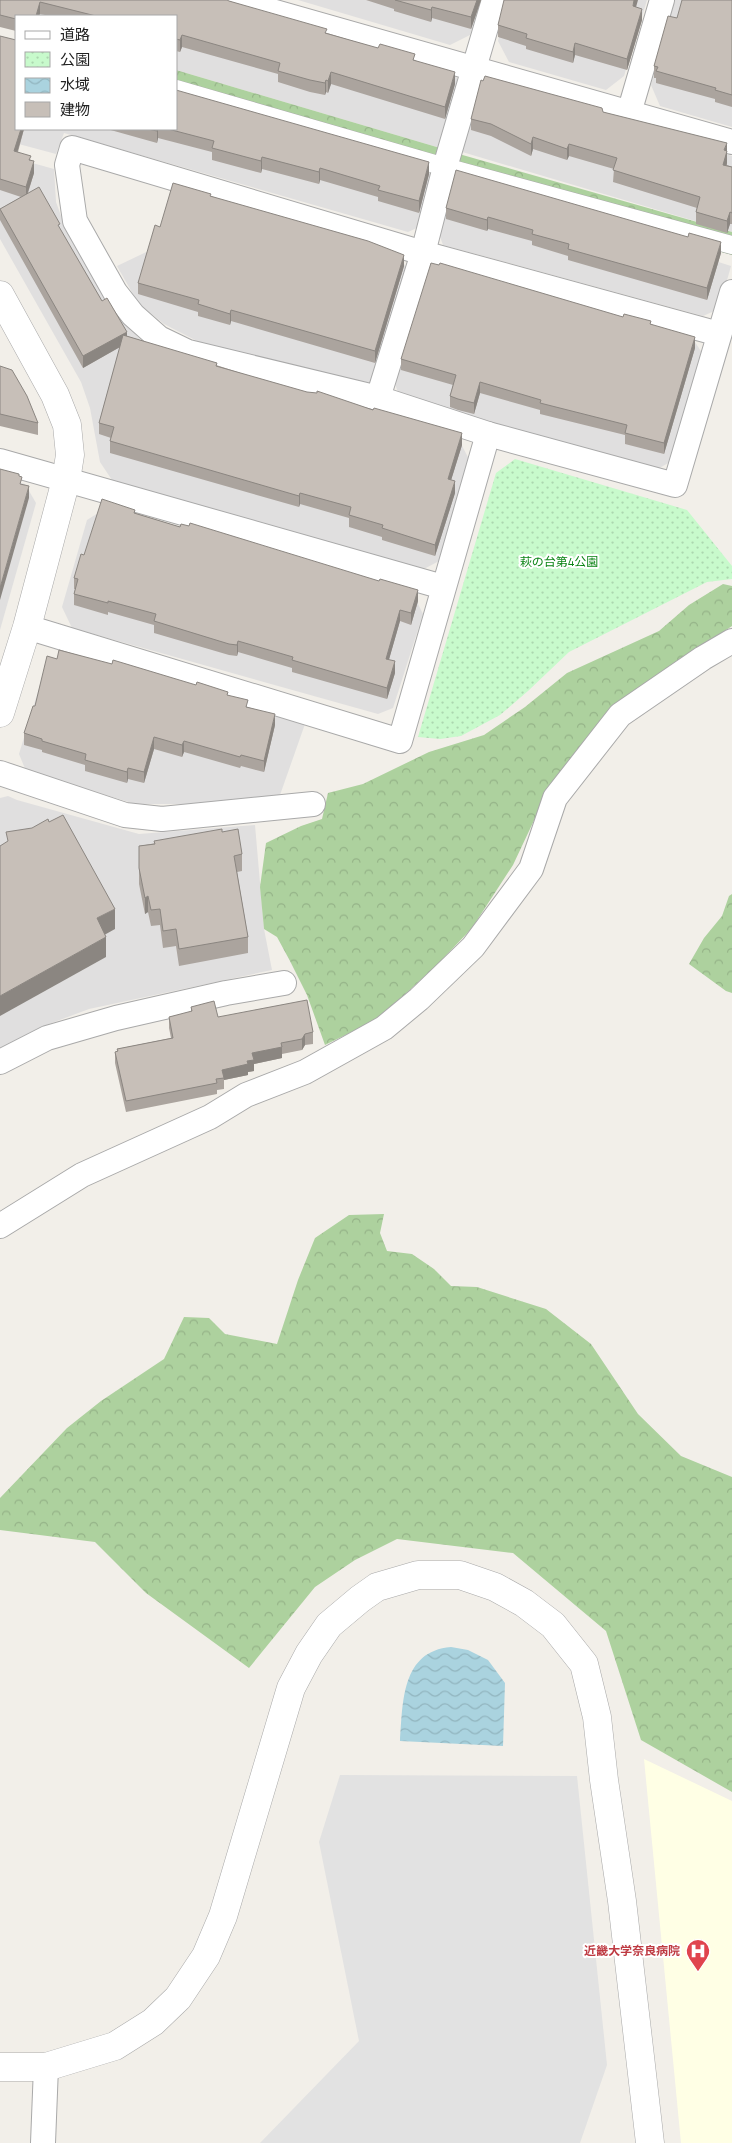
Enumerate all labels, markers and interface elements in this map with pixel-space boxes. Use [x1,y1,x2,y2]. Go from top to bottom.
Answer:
legend [15,15,178,130]
text: 道路 [60,23,90,46]
text: 公園 [60,48,90,71]
text: 水域 [60,73,90,96]
text: 建物 [60,98,90,121]
park label: 萩の台第4公園 [520,552,598,571]
hospital icon: 近畿大学奈良病院 [685,1938,711,1972]
place label: 近畿大学奈良病院 [584,1941,680,1960]

